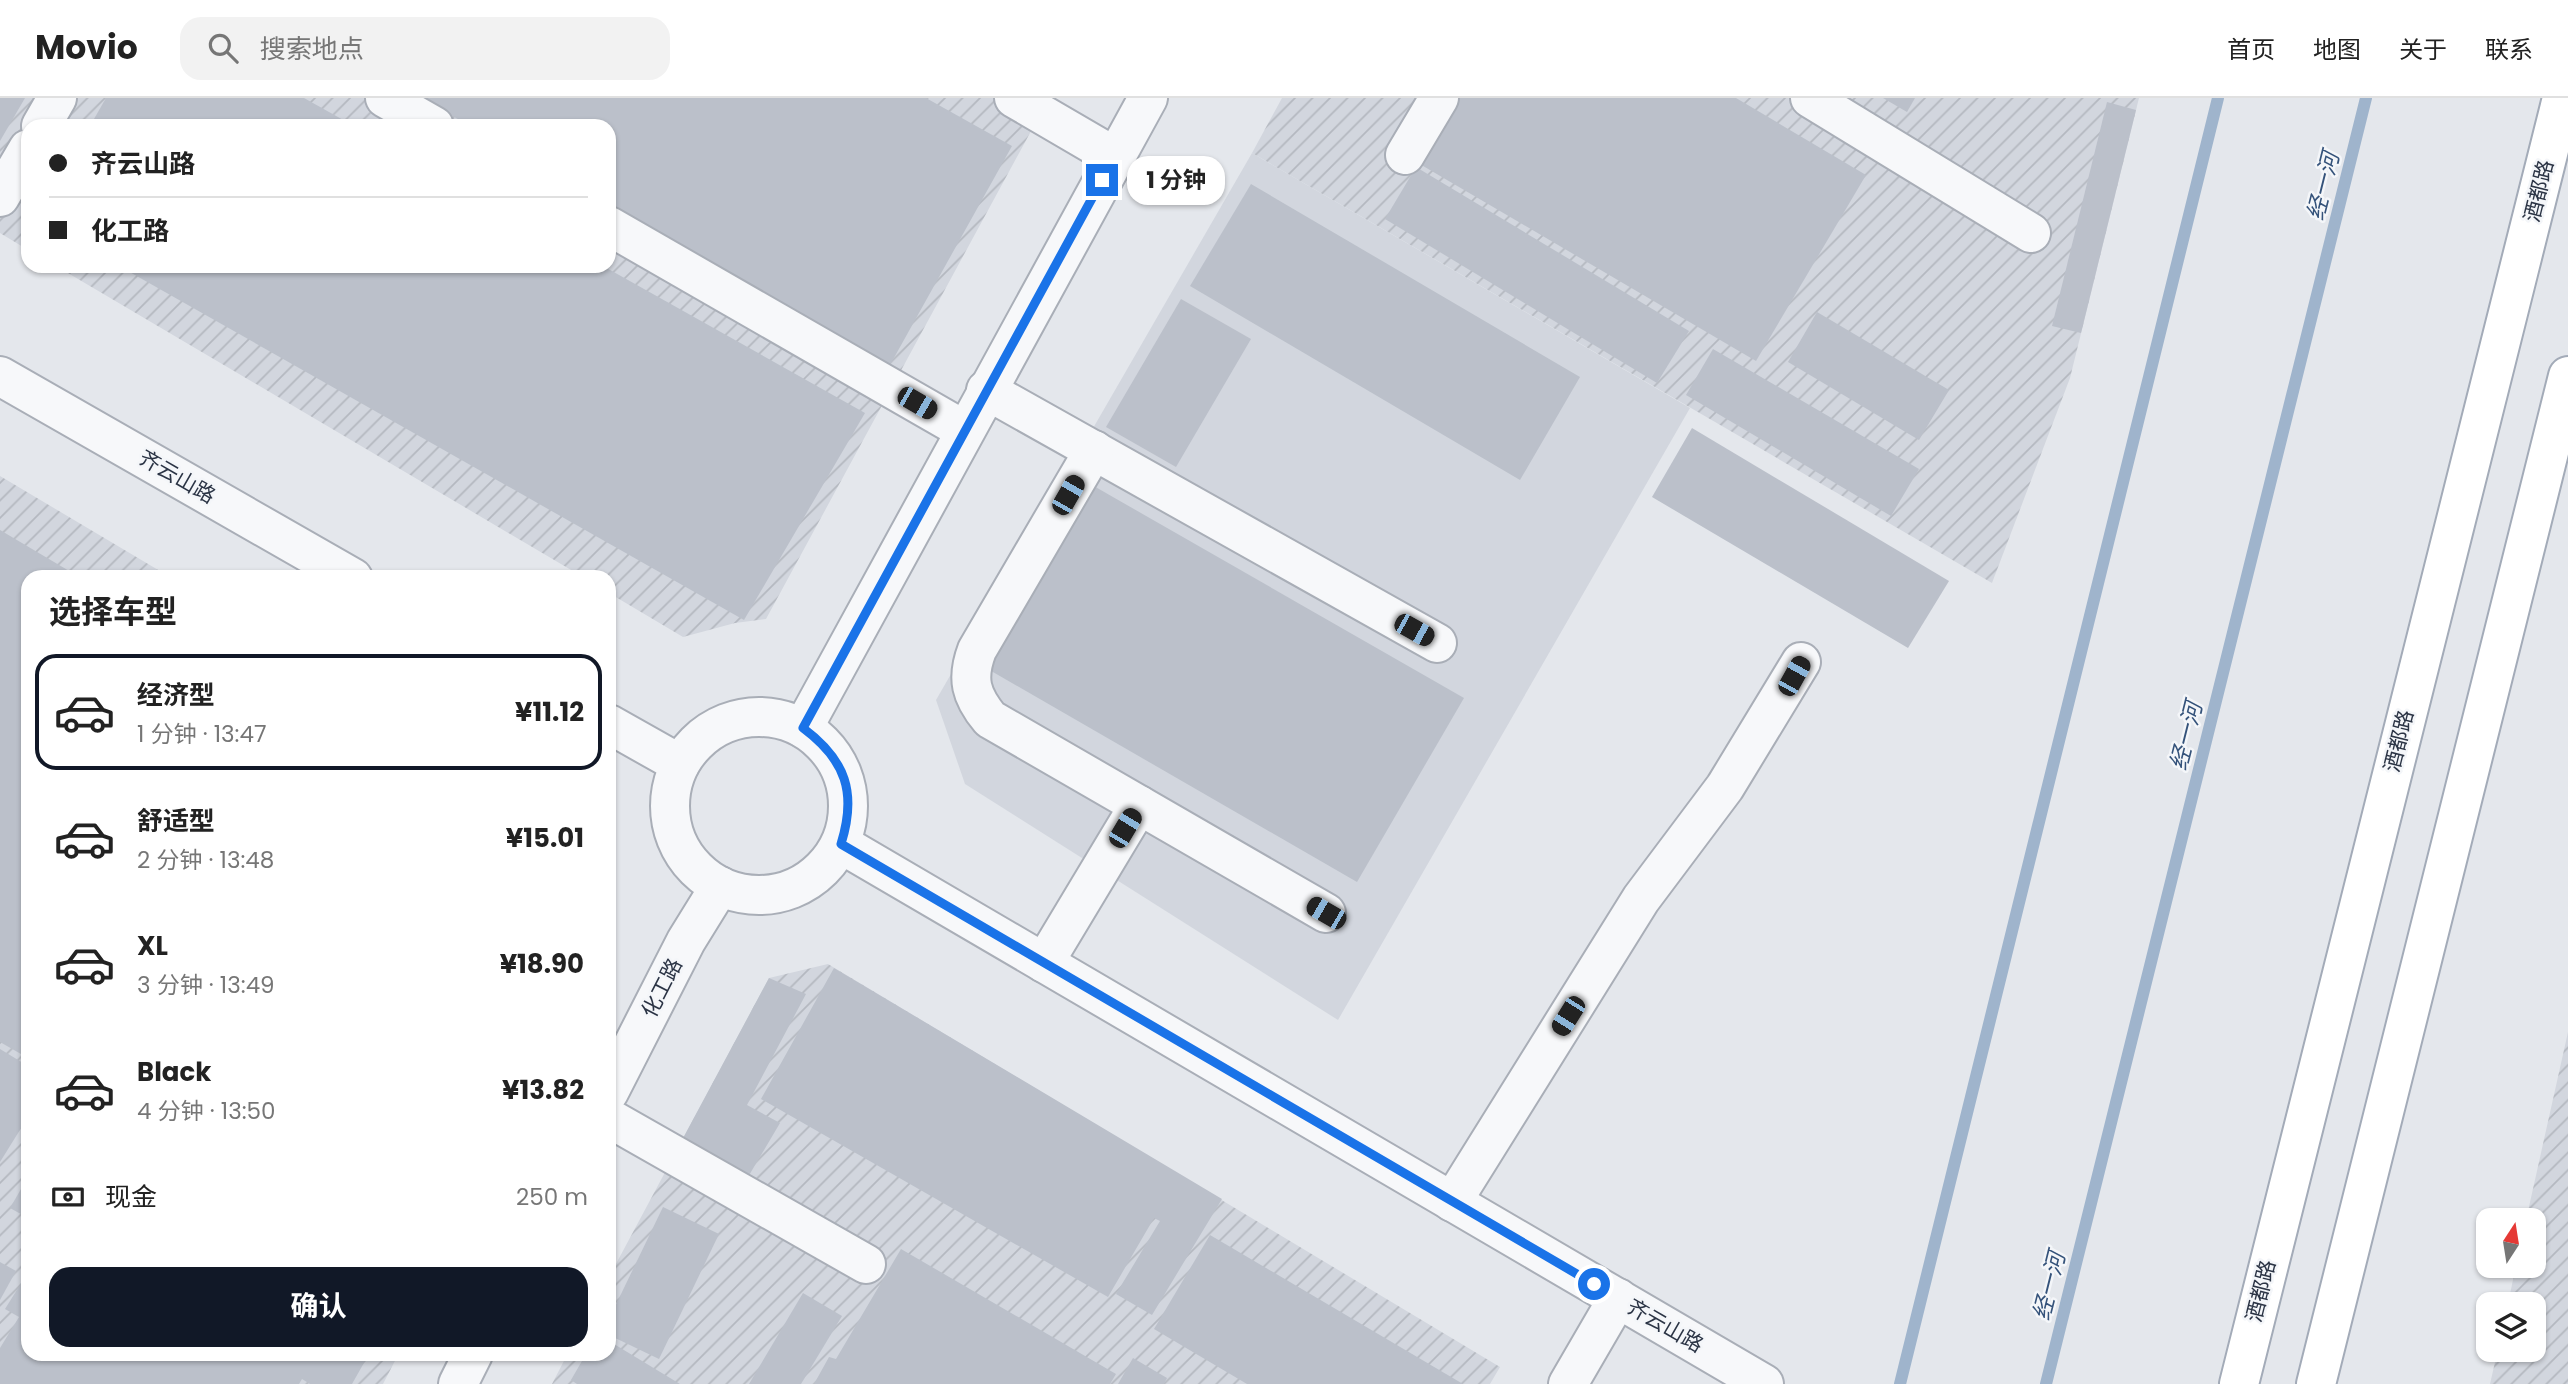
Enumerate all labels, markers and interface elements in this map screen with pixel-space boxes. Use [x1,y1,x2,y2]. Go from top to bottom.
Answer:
search box [180,17,670,80]
text: Movio [35,24,138,71]
icon: search [204,29,242,67]
text: 搜索地点 [260,31,364,67]
text: 首页 [2227,33,2275,66]
text: 地图 [2313,33,2361,66]
text: 关于 [2399,33,2447,66]
text: 联系 [2485,33,2533,66]
water label: 经一河 [2299,145,2348,223]
text: 齐云山路 [91,146,195,182]
callout: 1 分钟 [1126,155,1224,204]
street label: 酒都路 [2517,157,2560,225]
route end [1086,164,1118,196]
text: 1 分钟 [1146,164,1206,196]
text: 化工路 [91,213,169,249]
car [894,383,941,423]
street label: 齐云山路 [134,443,221,510]
car [1049,472,1088,518]
text: 选择车型 [49,589,177,634]
car [1391,611,1438,649]
car [1775,653,1814,699]
text: 经济型 [137,677,215,713]
icon: car [53,681,116,744]
text: ¥11.12 [515,694,584,730]
water label: 经一河 [2162,695,2211,773]
street label: 酒都路 [2377,707,2420,775]
text: 1 分钟 · 13:47 [137,718,267,750]
text: 舒适型 [137,803,215,839]
car [1106,805,1145,851]
icon: car [53,807,116,870]
text: ¥15.01 [506,820,584,856]
text: 2 分钟 · 13:48 [137,844,274,876]
car [1303,893,1350,933]
text: XL [137,928,168,964]
icon: car [53,933,116,996]
text: ¥18.90 [500,946,584,982]
street label: 化工路 [634,953,689,1022]
text: 3 分钟 · 13:49 [137,969,275,1001]
car [1548,993,1589,1039]
text: Black [137,1054,211,1090]
icon: car [53,1059,116,1122]
text: ¥13.82 [502,1072,584,1108]
text: 4 分钟 · 13:50 [137,1095,275,1127]
icon: cash [49,1178,87,1216]
text: 现金 [105,1179,157,1215]
text: 250 m [516,1181,588,1213]
north arrow [2476,1208,2546,1278]
map controls [2476,1208,2546,1362]
water label: 经一河 [2025,1245,2074,1323]
street label: 酒都路 [2239,1257,2282,1325]
button: 确认 [49,1267,588,1347]
route start [1578,1268,1610,1300]
street label: 齐云山路 [1622,1292,1709,1359]
button: layers [2476,1292,2546,1362]

